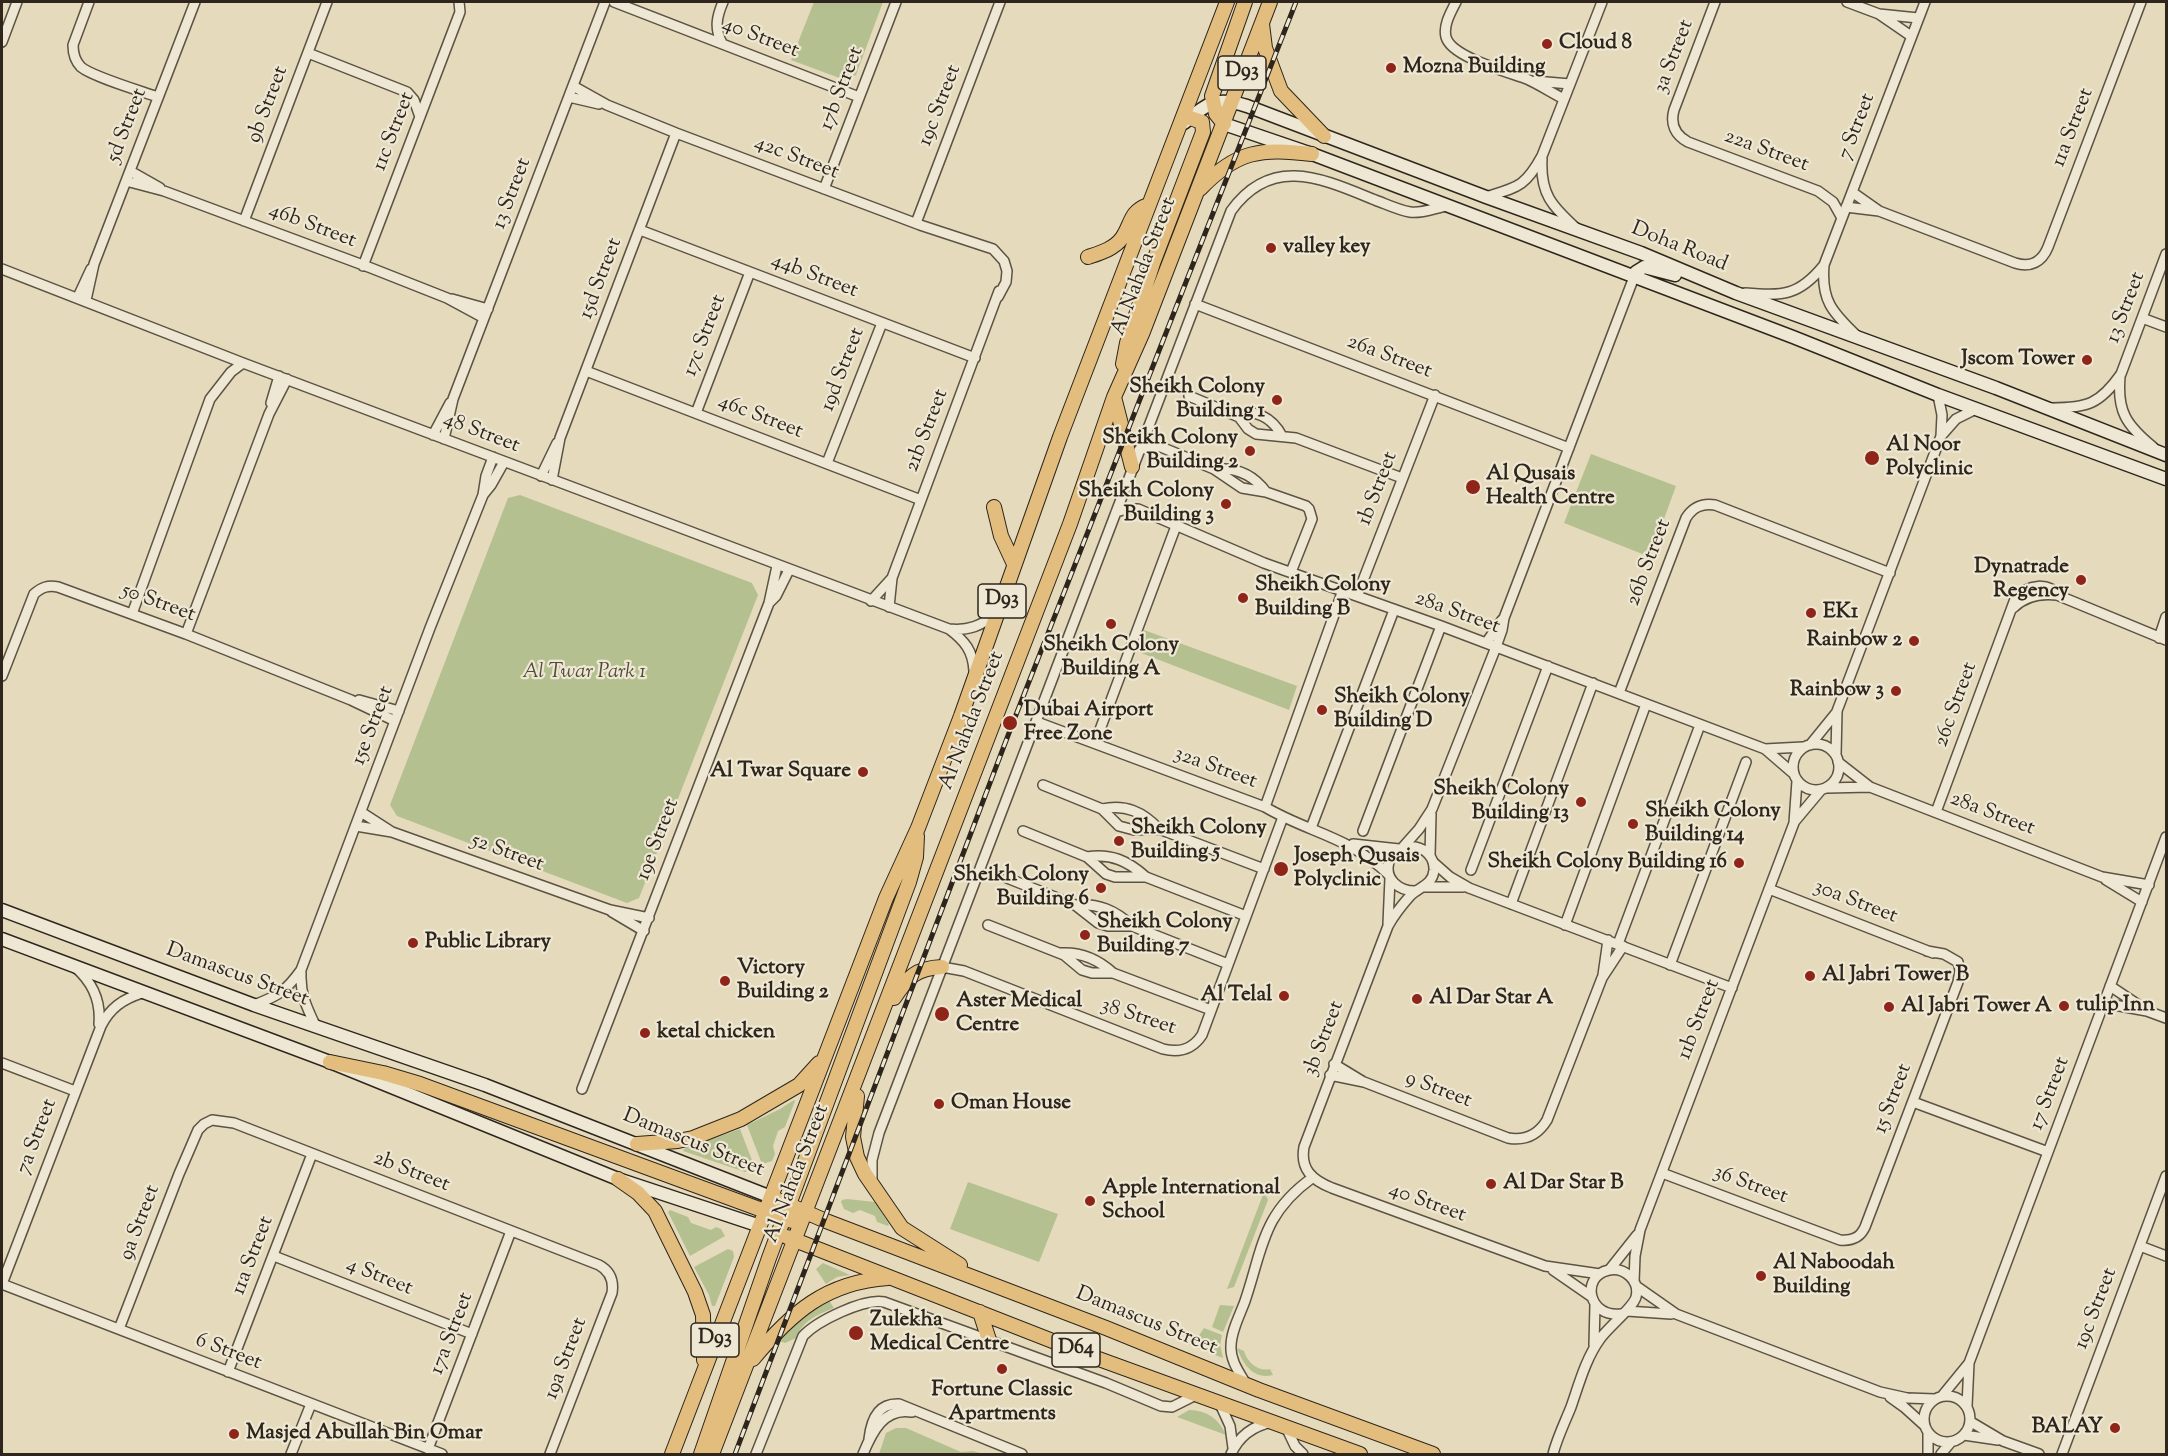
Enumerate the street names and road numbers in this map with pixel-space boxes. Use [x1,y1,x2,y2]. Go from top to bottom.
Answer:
street label: 40 Street [718,13,802,65]
street label: 3a Street [1649,17,1701,97]
street label: 17b Street [816,44,870,134]
road number: D93 [1218,56,1266,90]
street label: 19c Street [914,62,968,150]
street label: 9b Street [243,63,295,147]
street label: 5d Street [102,85,154,167]
street label: 11a Street [2047,85,2101,171]
street label: 11c Street [368,89,422,175]
street label: 7 Street [1834,90,1882,164]
street label: 22a Street [1720,125,1812,179]
street label: 42c Street [750,131,842,187]
street label: 13 Street [488,155,538,233]
street label: Al Nahda Street [1107,194,1183,340]
street label: 46b Street [265,199,359,255]
street label: Doha Road [1627,217,1731,279]
street label: 15d Street [575,235,629,323]
street label: 44b Street [767,249,861,305]
street label: 13 Street [2102,269,2152,347]
street label: 17c Street [679,292,733,380]
street label: 19d Street [817,325,871,415]
street label: 26a Street [1343,330,1435,386]
street label: 21b Street [901,386,955,476]
street label: 46c Street [714,390,806,446]
street label: 48 Street [439,408,523,460]
street label: 1b Street [1353,448,1405,530]
street label: 26b Street [1622,516,1678,610]
street label: 50 Street [118,579,198,629]
road number: D93 [978,584,1026,618]
street label: 28a Street [1411,587,1503,641]
street label: Al Nahda Street [935,648,1011,794]
street label: 26c Street [1930,659,1984,751]
street label: 15e Street [347,683,401,769]
street label: 32a Street [1170,742,1260,796]
street label: 28a Street [1946,787,2038,843]
street label: 19e Street [632,796,686,884]
street label: 52 Street [467,829,547,879]
street label: 30a Street [1810,876,1900,930]
street label: Damascus Street [162,938,312,1014]
street label: 11b Street [1673,976,1727,1064]
street label: 38 Street [1097,994,1179,1042]
street label: 3b Street [1299,998,1351,1080]
street label: 17 Street [2026,1054,2076,1134]
street label: 15 Street [1869,1060,1919,1138]
street label: 9 Street [1401,1067,1475,1115]
street label: 7a Street [12,1096,64,1178]
street label: Al Nahda Street [760,1101,836,1247]
street label: Damascus Street [619,1104,767,1184]
street label: 2b Street [369,1147,453,1199]
street label: 36 Street [1709,1161,1791,1211]
street label: 40 Street [1385,1178,1469,1230]
street label: 9a Street [115,1182,167,1264]
street label: 11a Street [227,1213,281,1299]
street label: 4 Street [342,1253,416,1303]
street label: 19c Street [2070,1265,2124,1353]
street label: Damascus Street [1072,1282,1220,1362]
street label: 17a Street [426,1289,480,1379]
street label: 19a Street [540,1315,594,1403]
road number: D93 [691,1323,739,1357]
street label: 6 Street [191,1329,265,1377]
road number: D64 [1052,1333,1100,1367]

